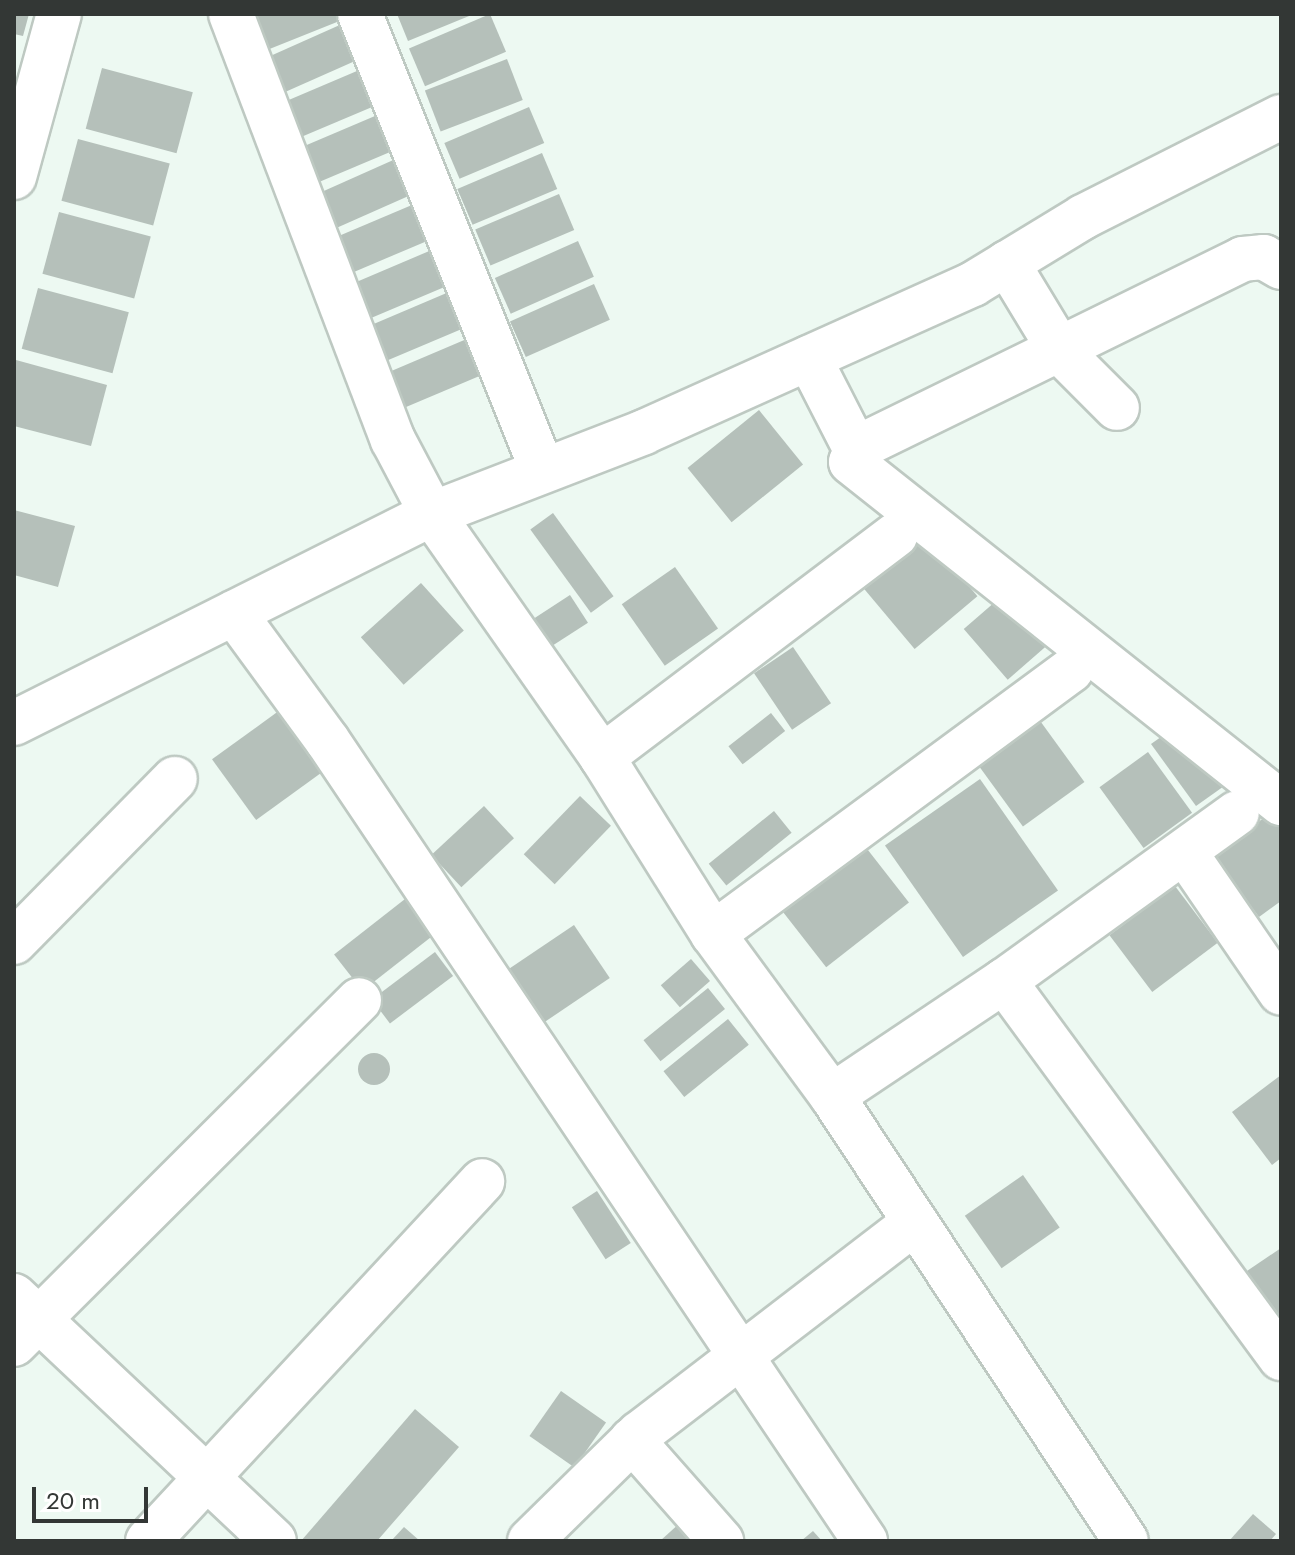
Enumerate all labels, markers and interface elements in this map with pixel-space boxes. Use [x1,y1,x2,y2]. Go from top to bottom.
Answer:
scale bar [36,1471,152,1521]
text: 20 m [46,1483,100,1518]

